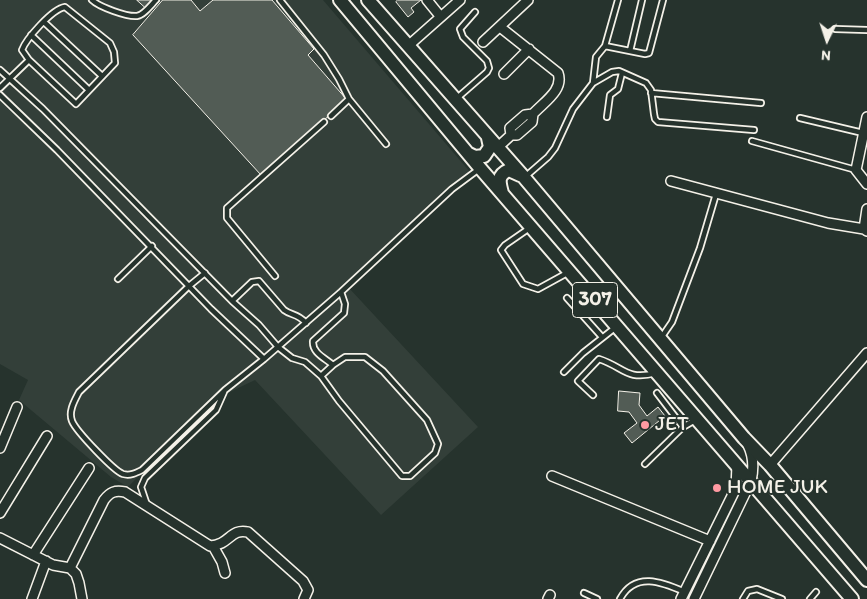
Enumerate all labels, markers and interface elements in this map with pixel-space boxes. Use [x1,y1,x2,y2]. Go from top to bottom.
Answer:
north arrow [802,15,852,65]
text: N [821,47,831,64]
road number: 307 [572,282,618,318]
place label: JET [655,412,689,438]
marker: JET [639,419,651,431]
place label: HOME JUK [727,475,828,501]
marker: HOME JUK [711,482,723,494]

